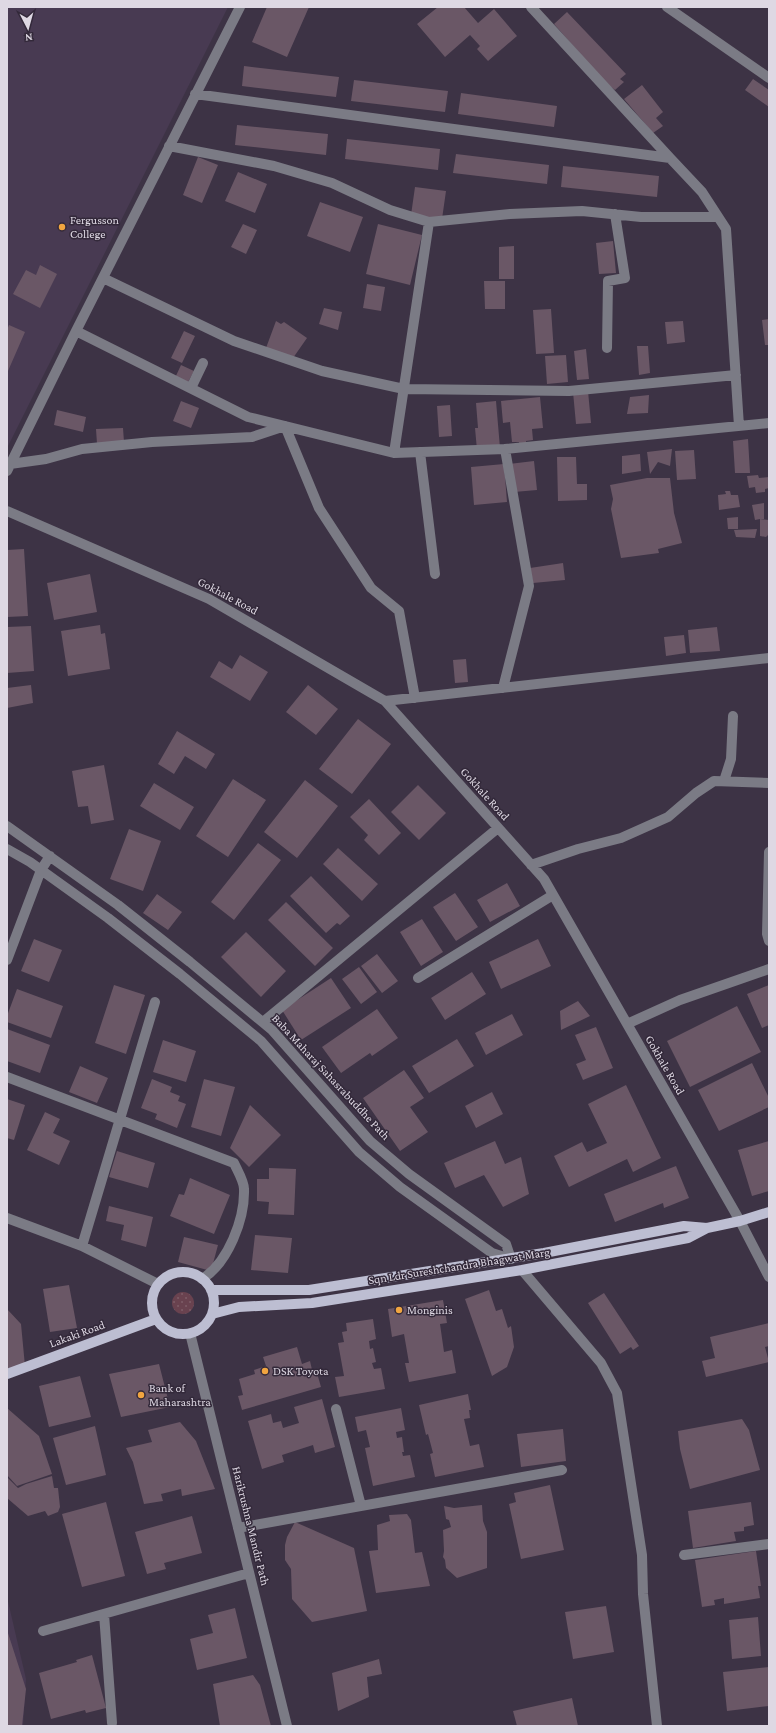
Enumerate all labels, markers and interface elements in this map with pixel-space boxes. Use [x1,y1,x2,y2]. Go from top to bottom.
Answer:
north arrow [8,8,48,48]
text: N [24,32,33,44]
place label: Fergusson College [70,213,120,241]
marker: Fergusson College [57,222,67,232]
street label: Gokhale Road [195,574,261,618]
street label: Gokhale Road [458,765,513,824]
street label: Baba Maharaj Sahasrabuddhe Path [269,1011,393,1143]
street label: Gokhale Road [642,1033,688,1098]
street label: Sqn Ldr Sureshchandra Bhagwat Marg [367,1245,551,1287]
place label: Monginis [407,1303,453,1317]
marker: Monginis [394,1305,404,1315]
street label: Lakaki Road [47,1317,107,1351]
place label: DSK Toyota [273,1364,329,1378]
marker: DSK Toyota [260,1366,270,1376]
place label: Bank of Maharashtra [149,1381,211,1409]
marker: Bank of Maharashtra [136,1390,146,1400]
street label: Harikrushna Mandir Path [229,1465,273,1588]

